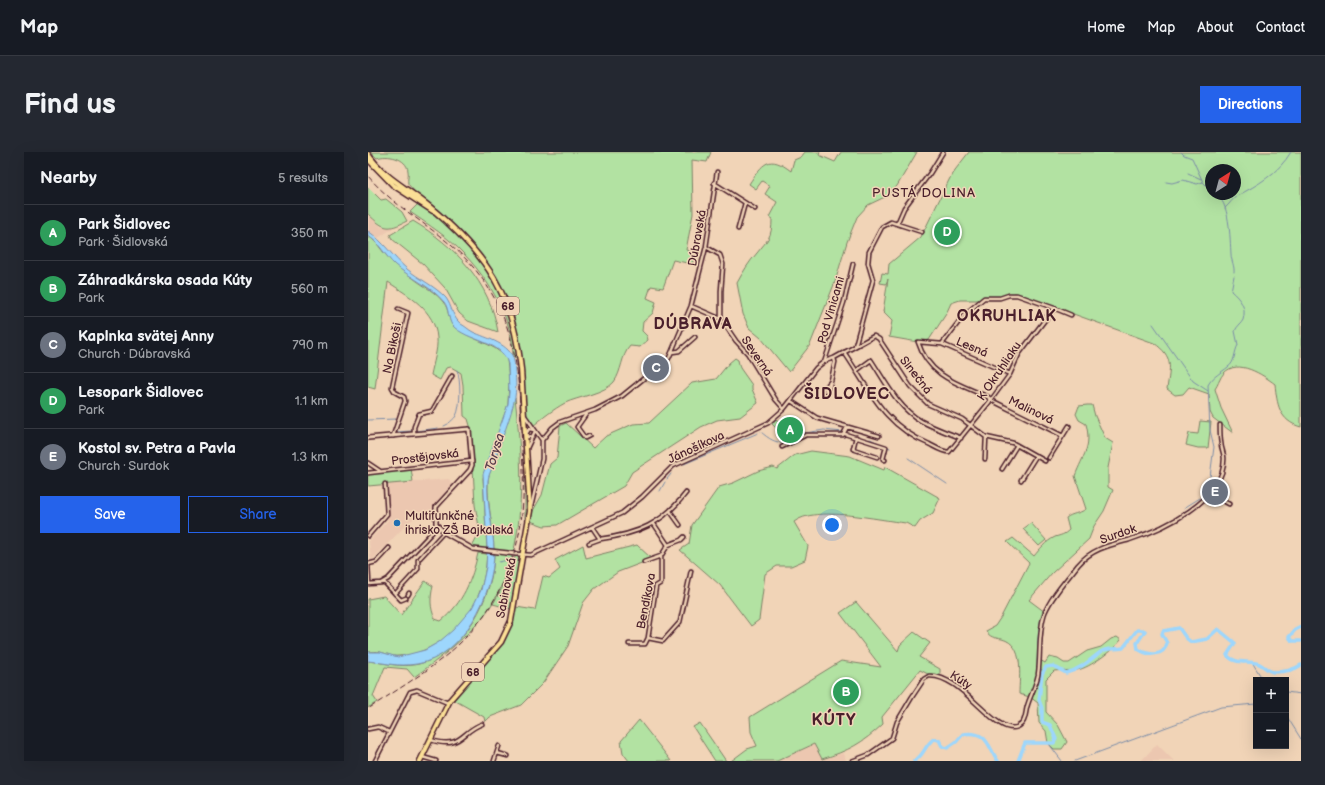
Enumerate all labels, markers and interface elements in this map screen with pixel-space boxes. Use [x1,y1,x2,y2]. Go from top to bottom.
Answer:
text: Map [20,16,58,39]
text: Home [1087,19,1125,36]
text: Map [1147,19,1175,36]
text: About [1197,19,1234,36]
text: Contact [1256,19,1305,36]
button: Directions [1200,86,1301,123]
text: Find us [24,88,116,121]
north arrow [1205,164,1241,200]
text: Nearby [40,168,97,188]
text: 5 results [278,170,328,186]
district label: PUSTÁ DOLINA [872,184,976,201]
street label: Dúbravská [685,208,710,268]
text: Park Šidlovec [78,215,171,234]
pin: D [934,217,960,247]
text: A [49,225,57,241]
text: 350 m [291,225,328,241]
text: Park · Šidlovská [78,234,168,250]
text: Záhradkárska osada Kúty [78,271,252,290]
street label: Pod Vinicami [815,275,848,346]
text: B [48,281,58,297]
text: 560 m [291,281,328,297]
text: Park [78,290,104,306]
road number: 68 [497,297,519,315]
district label: OKRUHLIAK [957,307,1057,326]
district label: DÚBRAVA [654,312,732,334]
street label: Na Bikoši [380,321,405,375]
text: Kaplnka svätej Anny [78,327,214,346]
street label: Severná [738,333,775,379]
street label: Lesná [954,334,990,361]
text: C [48,337,58,353]
text: 790 m [292,337,328,353]
street label: K Okruhliaku [974,339,1025,404]
text: Church · Dúbravská [78,346,191,362]
pin: C [643,353,669,383]
street label: Slnečná [896,353,935,397]
district label: ŠIDLOVEC [804,382,890,404]
text: Lesopark Šidlovec [78,383,203,402]
text: D [48,393,58,409]
text: 1.1 km [295,393,328,409]
street label: Malinová [1006,393,1056,428]
text: Park [78,402,104,418]
pin: A [777,415,803,445]
street label: Jánošíkova [666,428,727,467]
water label: Torysa [482,432,508,473]
text: Kostol sv. Petra a Pavla [78,439,236,458]
street label: Prostějovská [390,446,460,469]
text: E [49,449,57,465]
text: 1.3 km [292,449,328,465]
text: Church · Surdok [78,458,169,474]
pin: E [1202,477,1228,507]
button: Save [40,496,180,533]
button: Share [188,496,328,533]
place label: Multifunkčné ihrisko ZŠ Bajkalská [405,509,513,538]
your location [822,515,842,535]
marker: Multifunkčné ihrisko ZŠ Bajkalská [392,518,402,528]
street label: Surdok [1098,521,1138,548]
street label: Sabinovská [493,556,520,620]
street label: Bendíkova [634,572,659,630]
road number: 68 [462,663,484,681]
street label: Kúty [947,668,975,693]
pin: B [833,677,859,707]
map controls [1253,677,1289,749]
button: + [1253,677,1289,713]
district label: KÚTY [812,708,856,730]
button: − [1253,713,1289,749]

